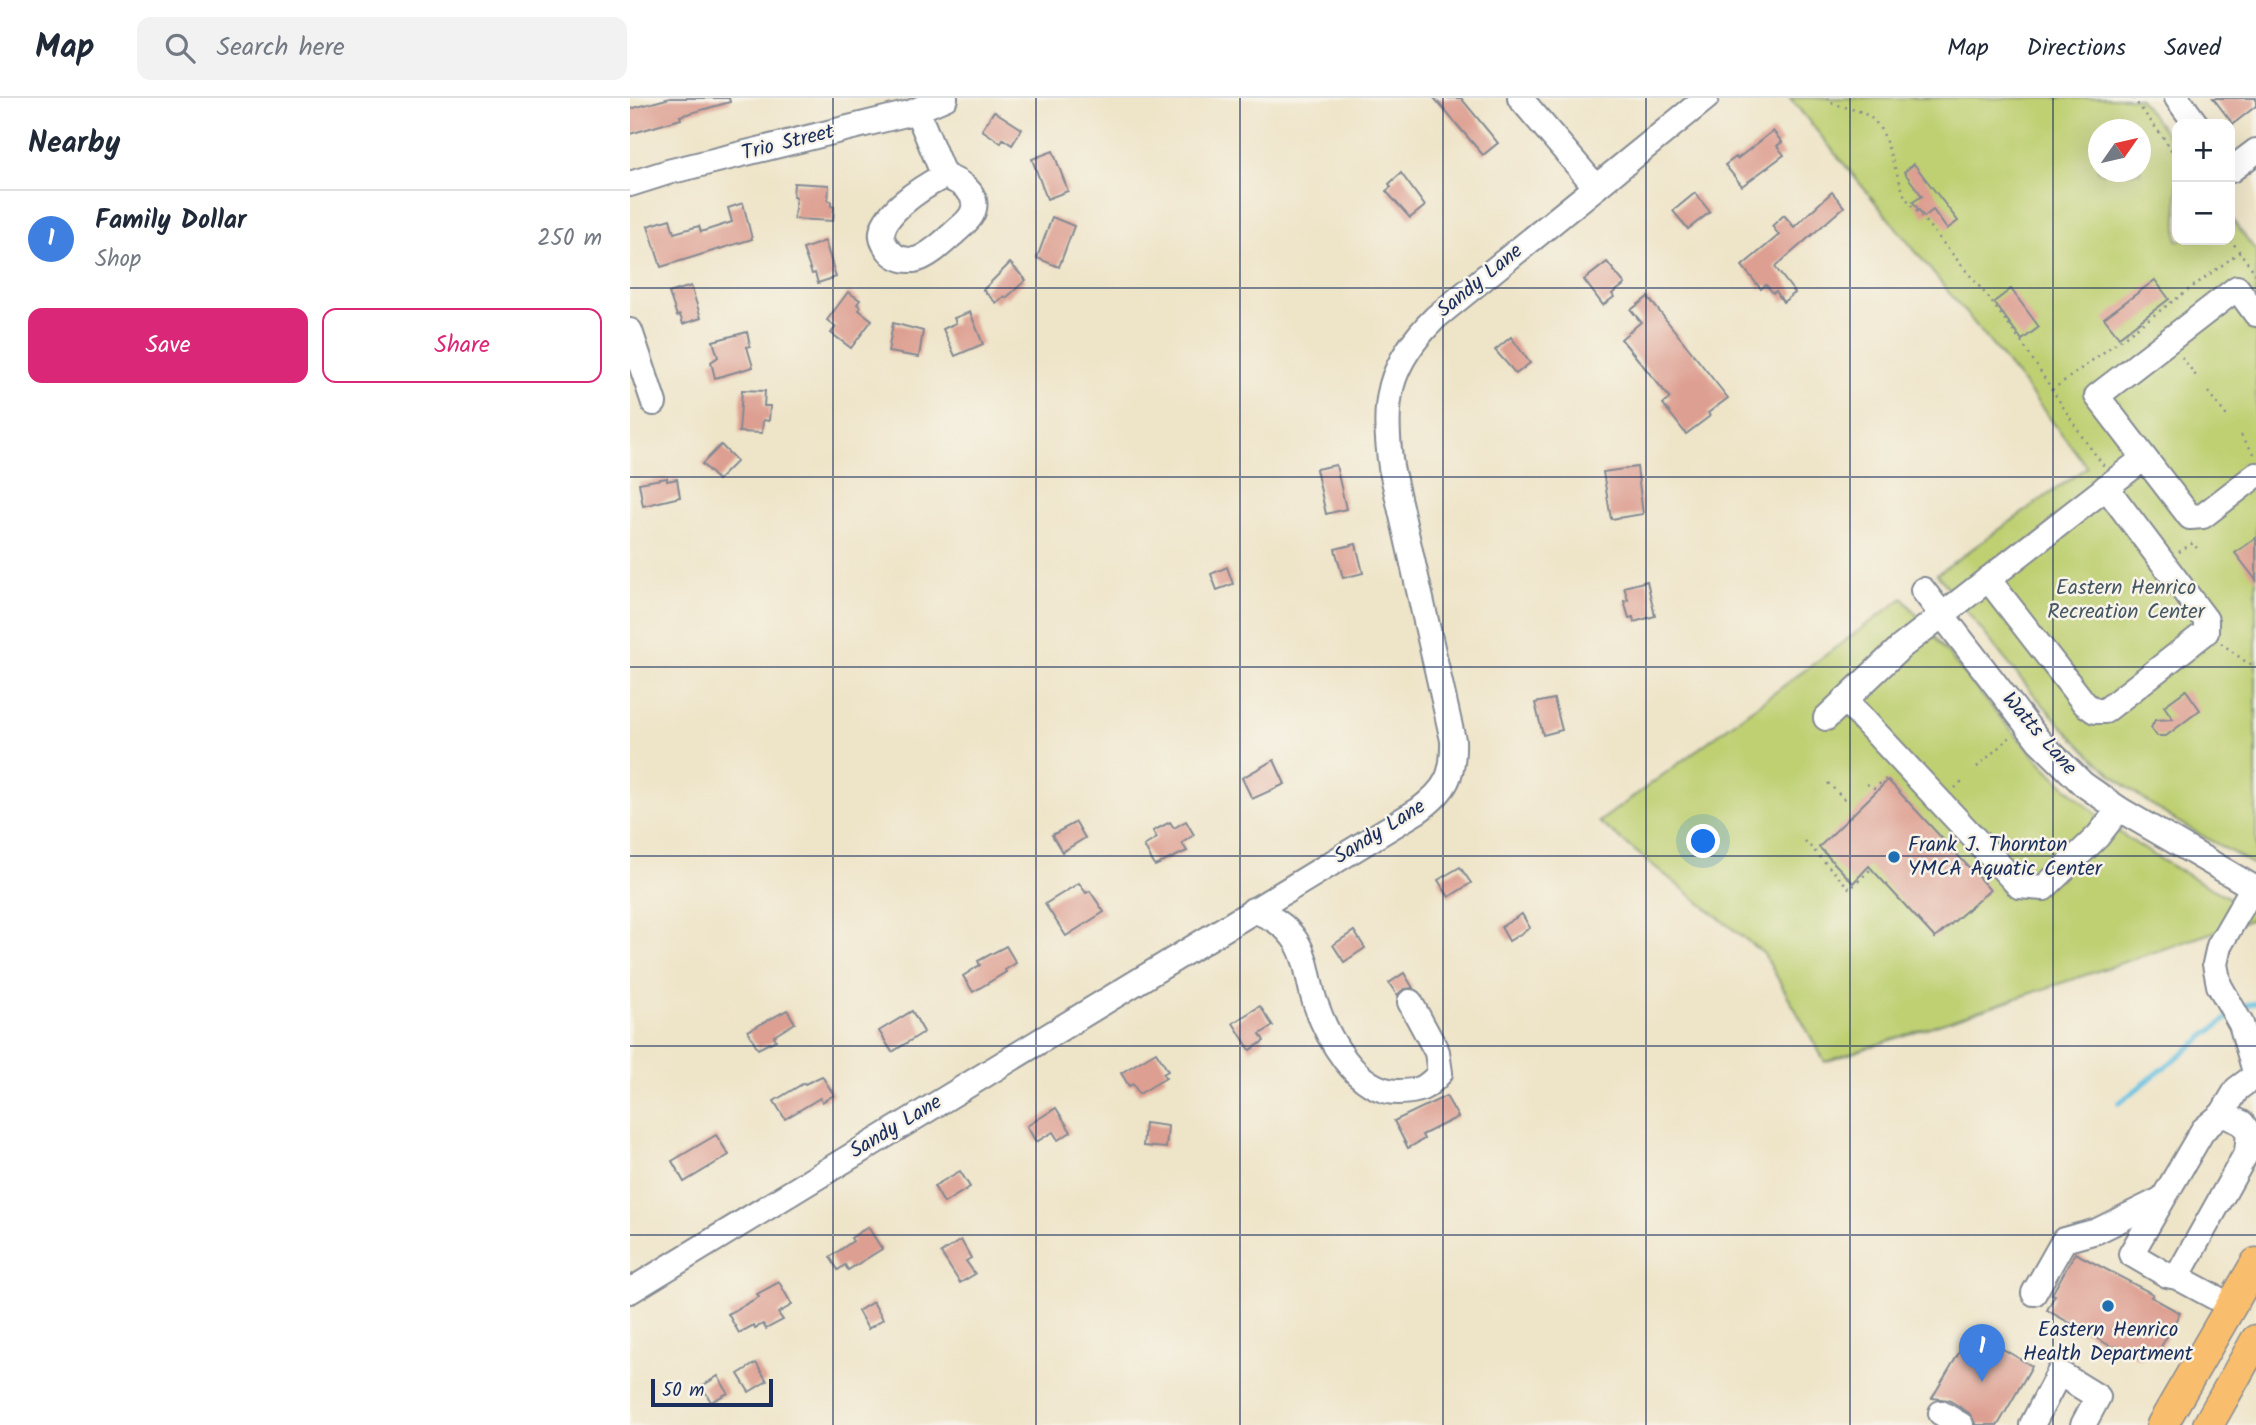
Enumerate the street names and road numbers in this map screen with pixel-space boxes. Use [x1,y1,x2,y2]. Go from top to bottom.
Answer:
street label: Trio Street [738,115,839,170]
street label: Sandy Lane [1430,235,1531,326]
street label: Watts Lane [1993,685,2085,784]
street label: Sandy Lane [1328,790,1433,873]
street label: Sandy Lane [843,1086,949,1168]

